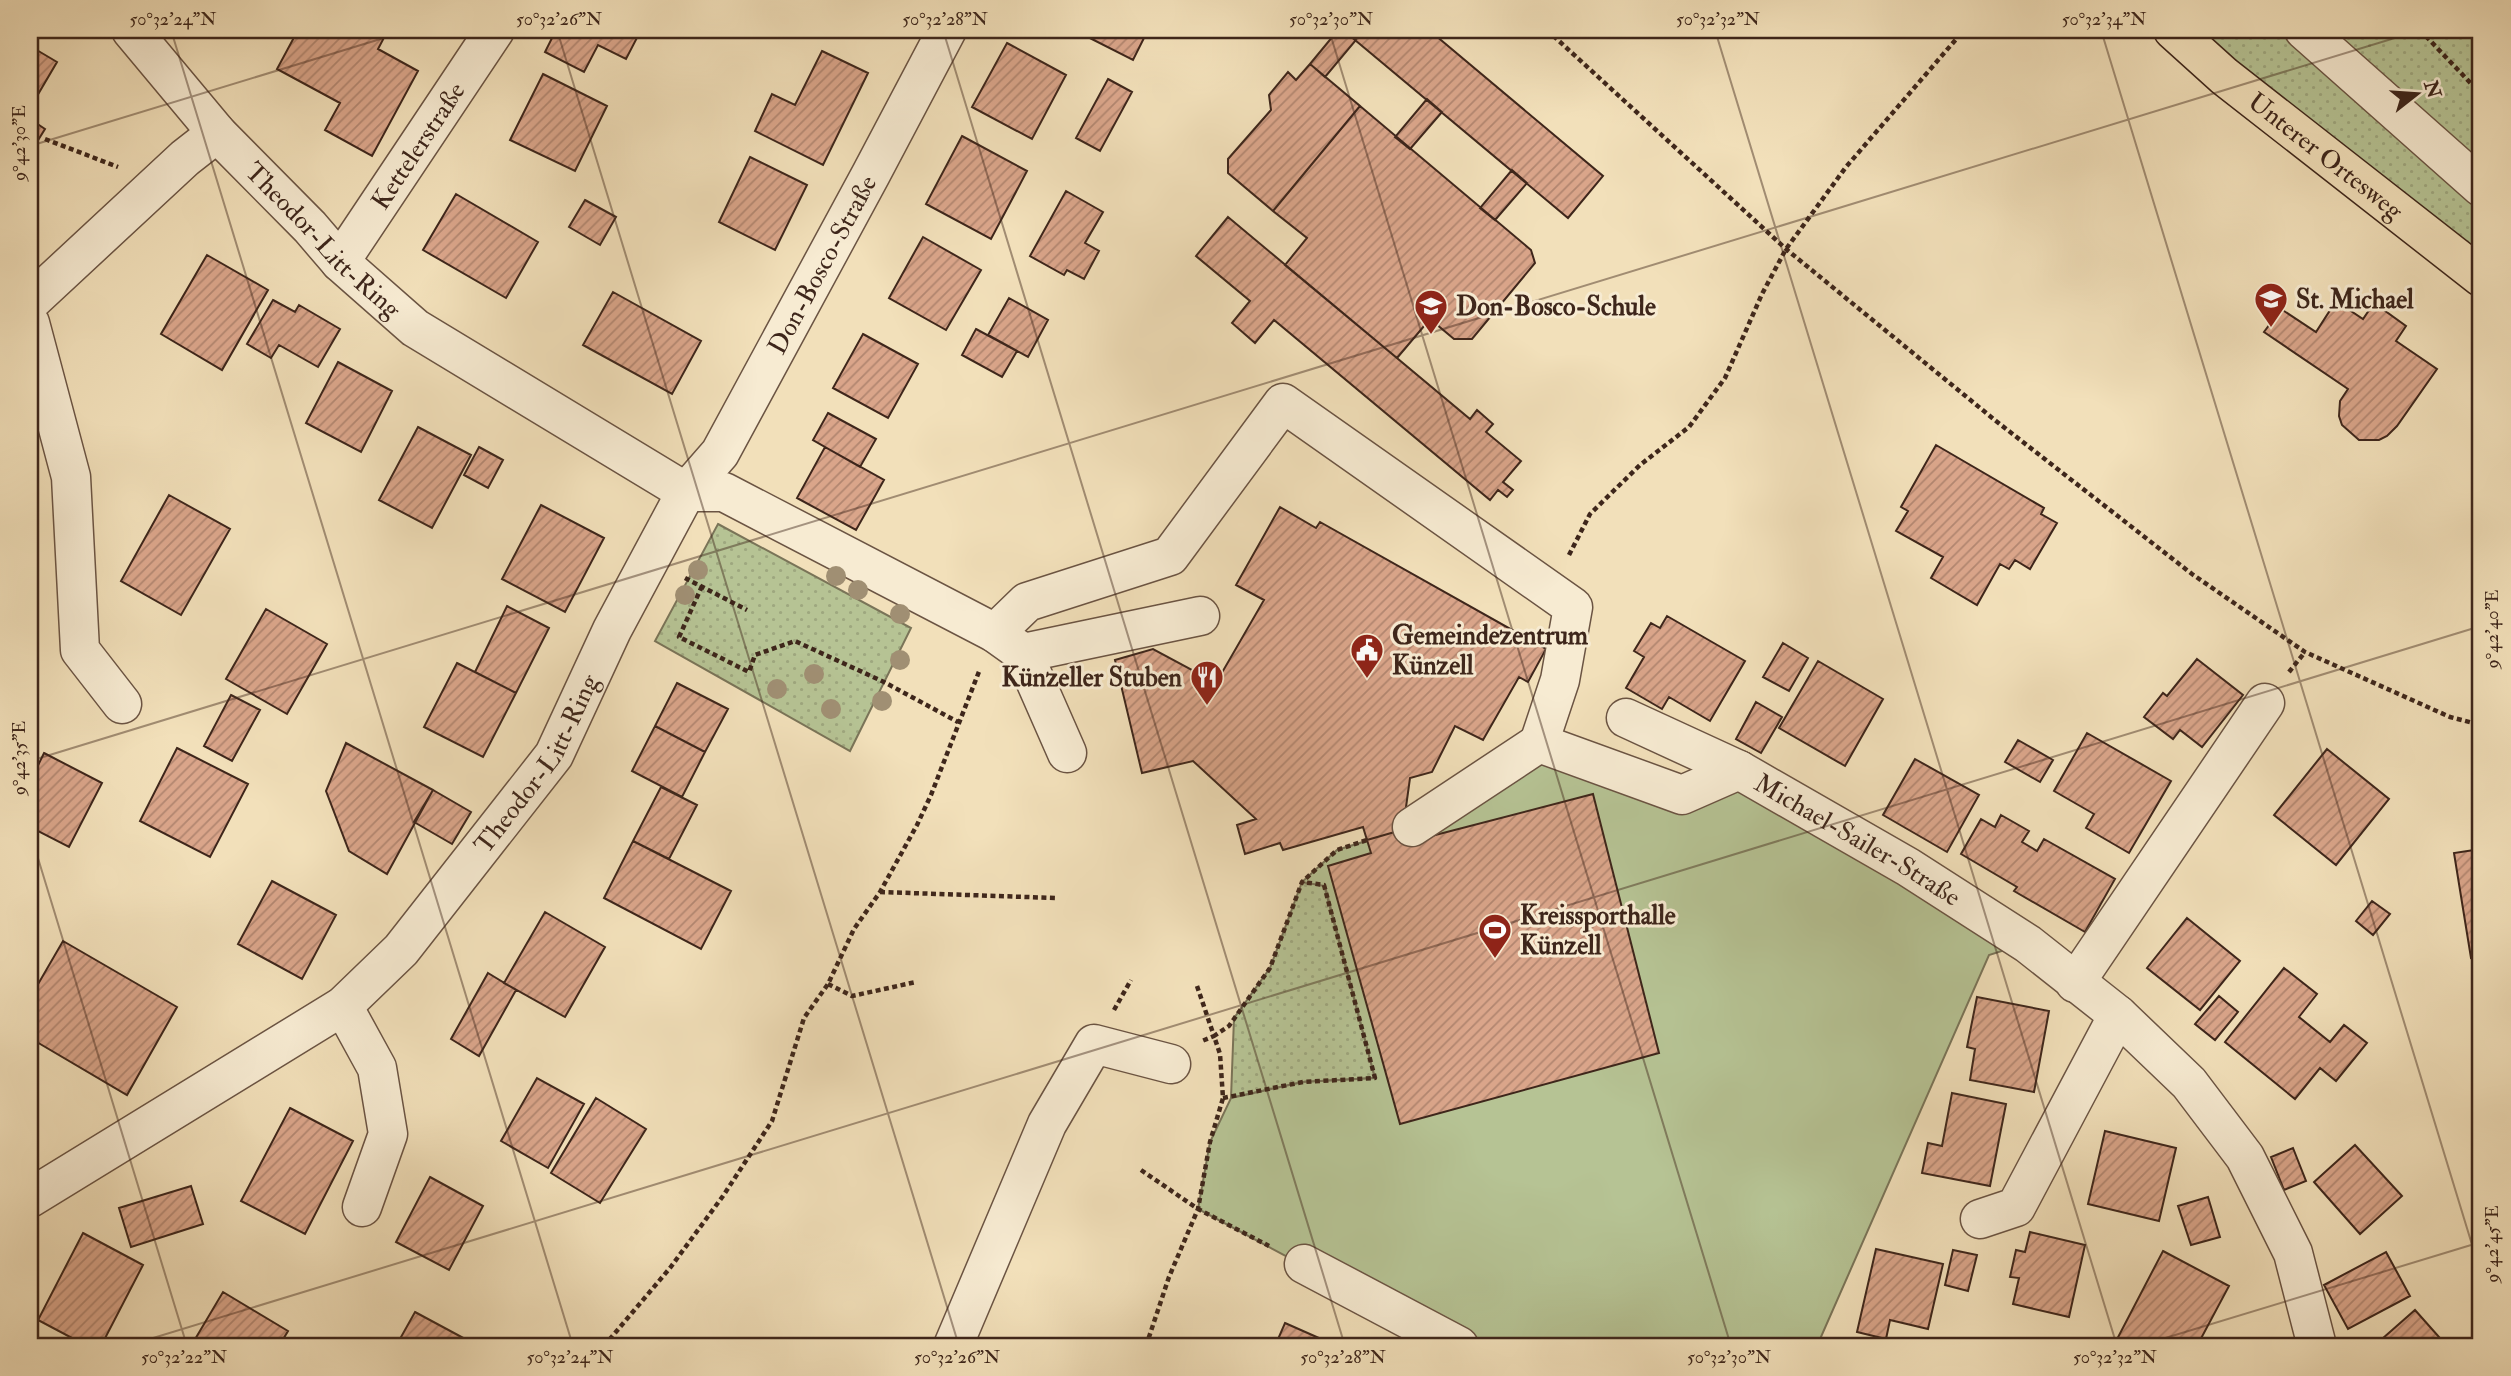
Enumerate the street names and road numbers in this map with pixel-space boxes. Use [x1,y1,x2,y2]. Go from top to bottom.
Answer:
street label: Kettelerstraße [365,76,473,216]
street label: Unterer Ortesweg [2241,86,2410,228]
street label: Theodor-Litt-Ring [238,156,408,326]
street label: Don-Bosco-Straße [761,170,884,360]
street label: Theodor-Litt-Ring [468,669,607,860]
street label: Michael-Sailer-Straße [1749,767,1966,914]

